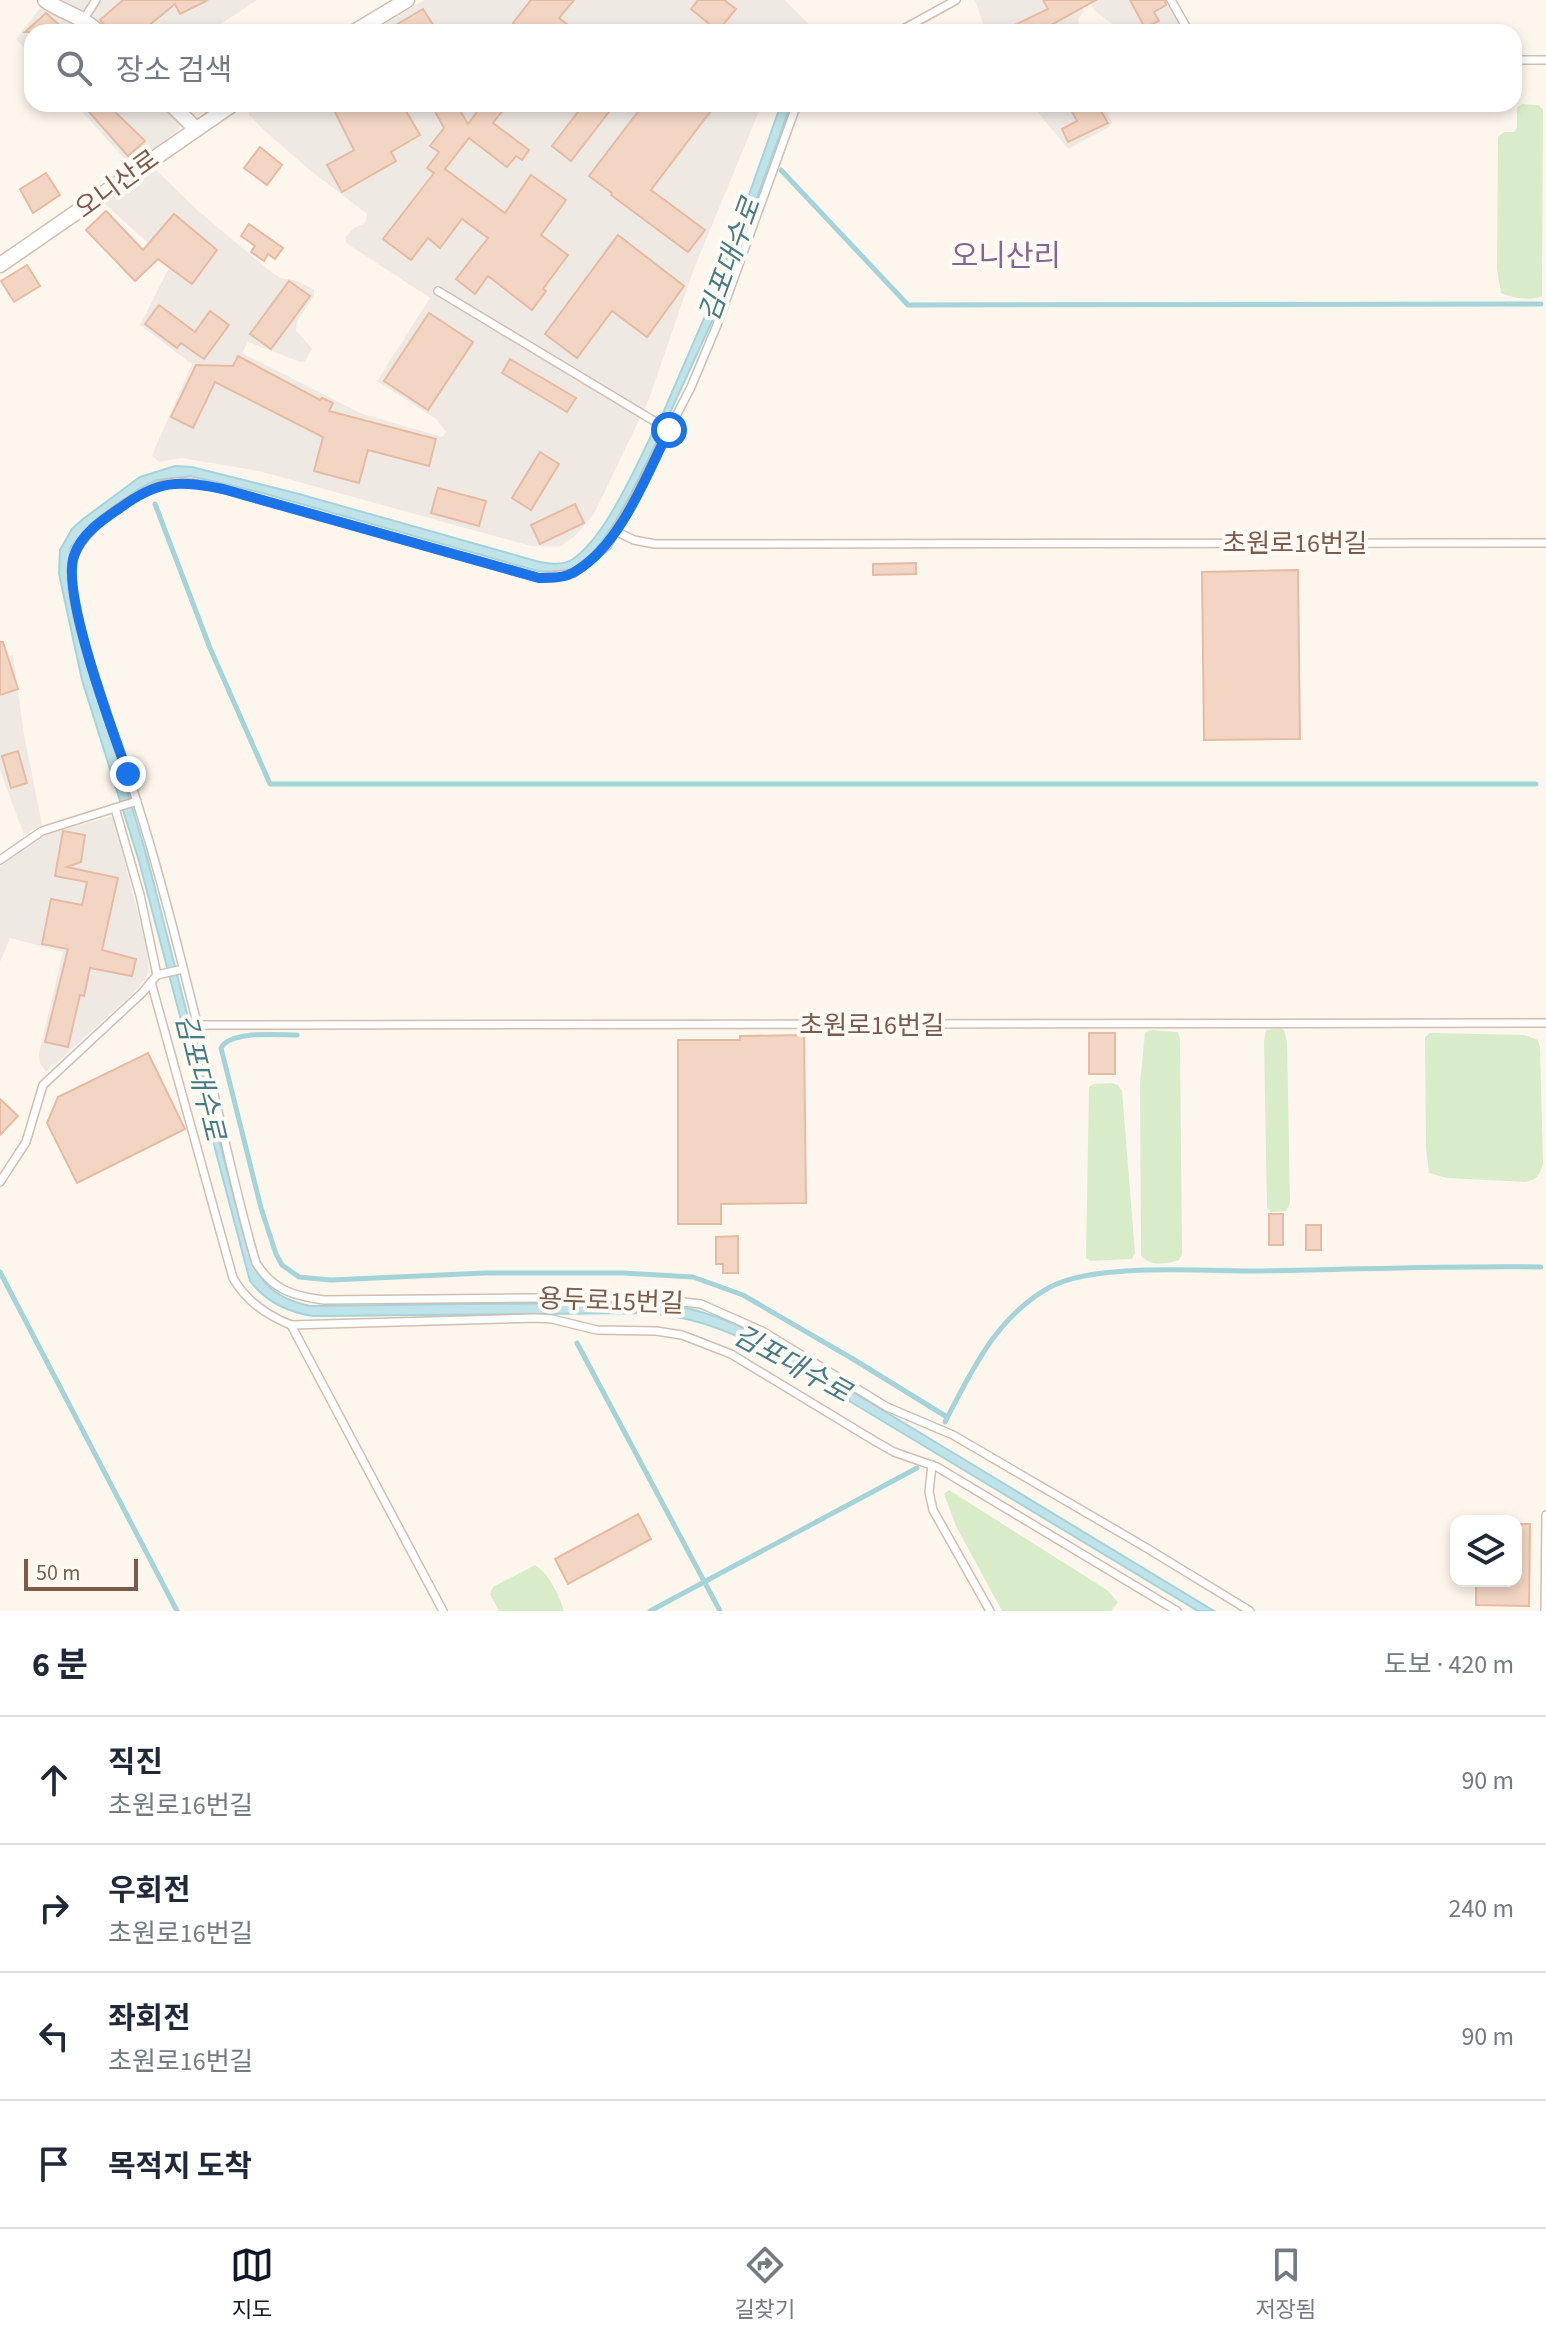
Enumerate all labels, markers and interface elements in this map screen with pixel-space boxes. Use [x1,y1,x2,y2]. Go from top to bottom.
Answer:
search box [24,24,1522,112]
icon: search [52,46,96,90]
text: 장소 검색 [116,49,232,92]
street label: 오니산로 [67,141,167,227]
water label: 김포대수로 [689,191,771,327]
district label: 오니산리 [951,235,1061,278]
route start [651,412,687,448]
street label: 초원로16번길 [1222,525,1368,562]
route end [110,756,146,792]
street label: 초원로16번길 [799,1007,945,1044]
water label: 김포대수로 [165,1010,235,1146]
street label: 용두로15번길 [538,1280,684,1322]
water label: 김포대수로 [726,1315,859,1413]
map controls [1450,1515,1522,1587]
button: layers [1450,1515,1522,1587]
scale bar [24,1555,138,1591]
text: 50 m [36,1557,81,1589]
text: 6 분 [32,1641,88,1690]
text: 도보 · 420 m [1384,1646,1514,1683]
text: 직진 [108,1741,163,1784]
icon: ahead [32,1758,76,1802]
text: 90 m [1461,1762,1514,1799]
text: 초원로16번길 [108,1787,253,1824]
text: 우회전 [108,1869,191,1912]
icon: right [32,1886,76,1930]
text: 240 m [1448,1890,1514,1927]
text: 초원로16번길 [108,1915,253,1952]
text: 좌회전 [108,1997,191,2040]
icon: left [32,2014,76,2058]
text: 90 m [1461,2018,1514,2055]
text: 초원로16번길 [108,2043,253,2080]
icon: arrive [32,2142,76,2186]
text: 목적지 도착 [108,2145,252,2188]
tab: 지도 [230,2243,274,2326]
tab: 길찾기 [734,2243,795,2326]
tab: 저장됨 [1255,2243,1316,2326]

